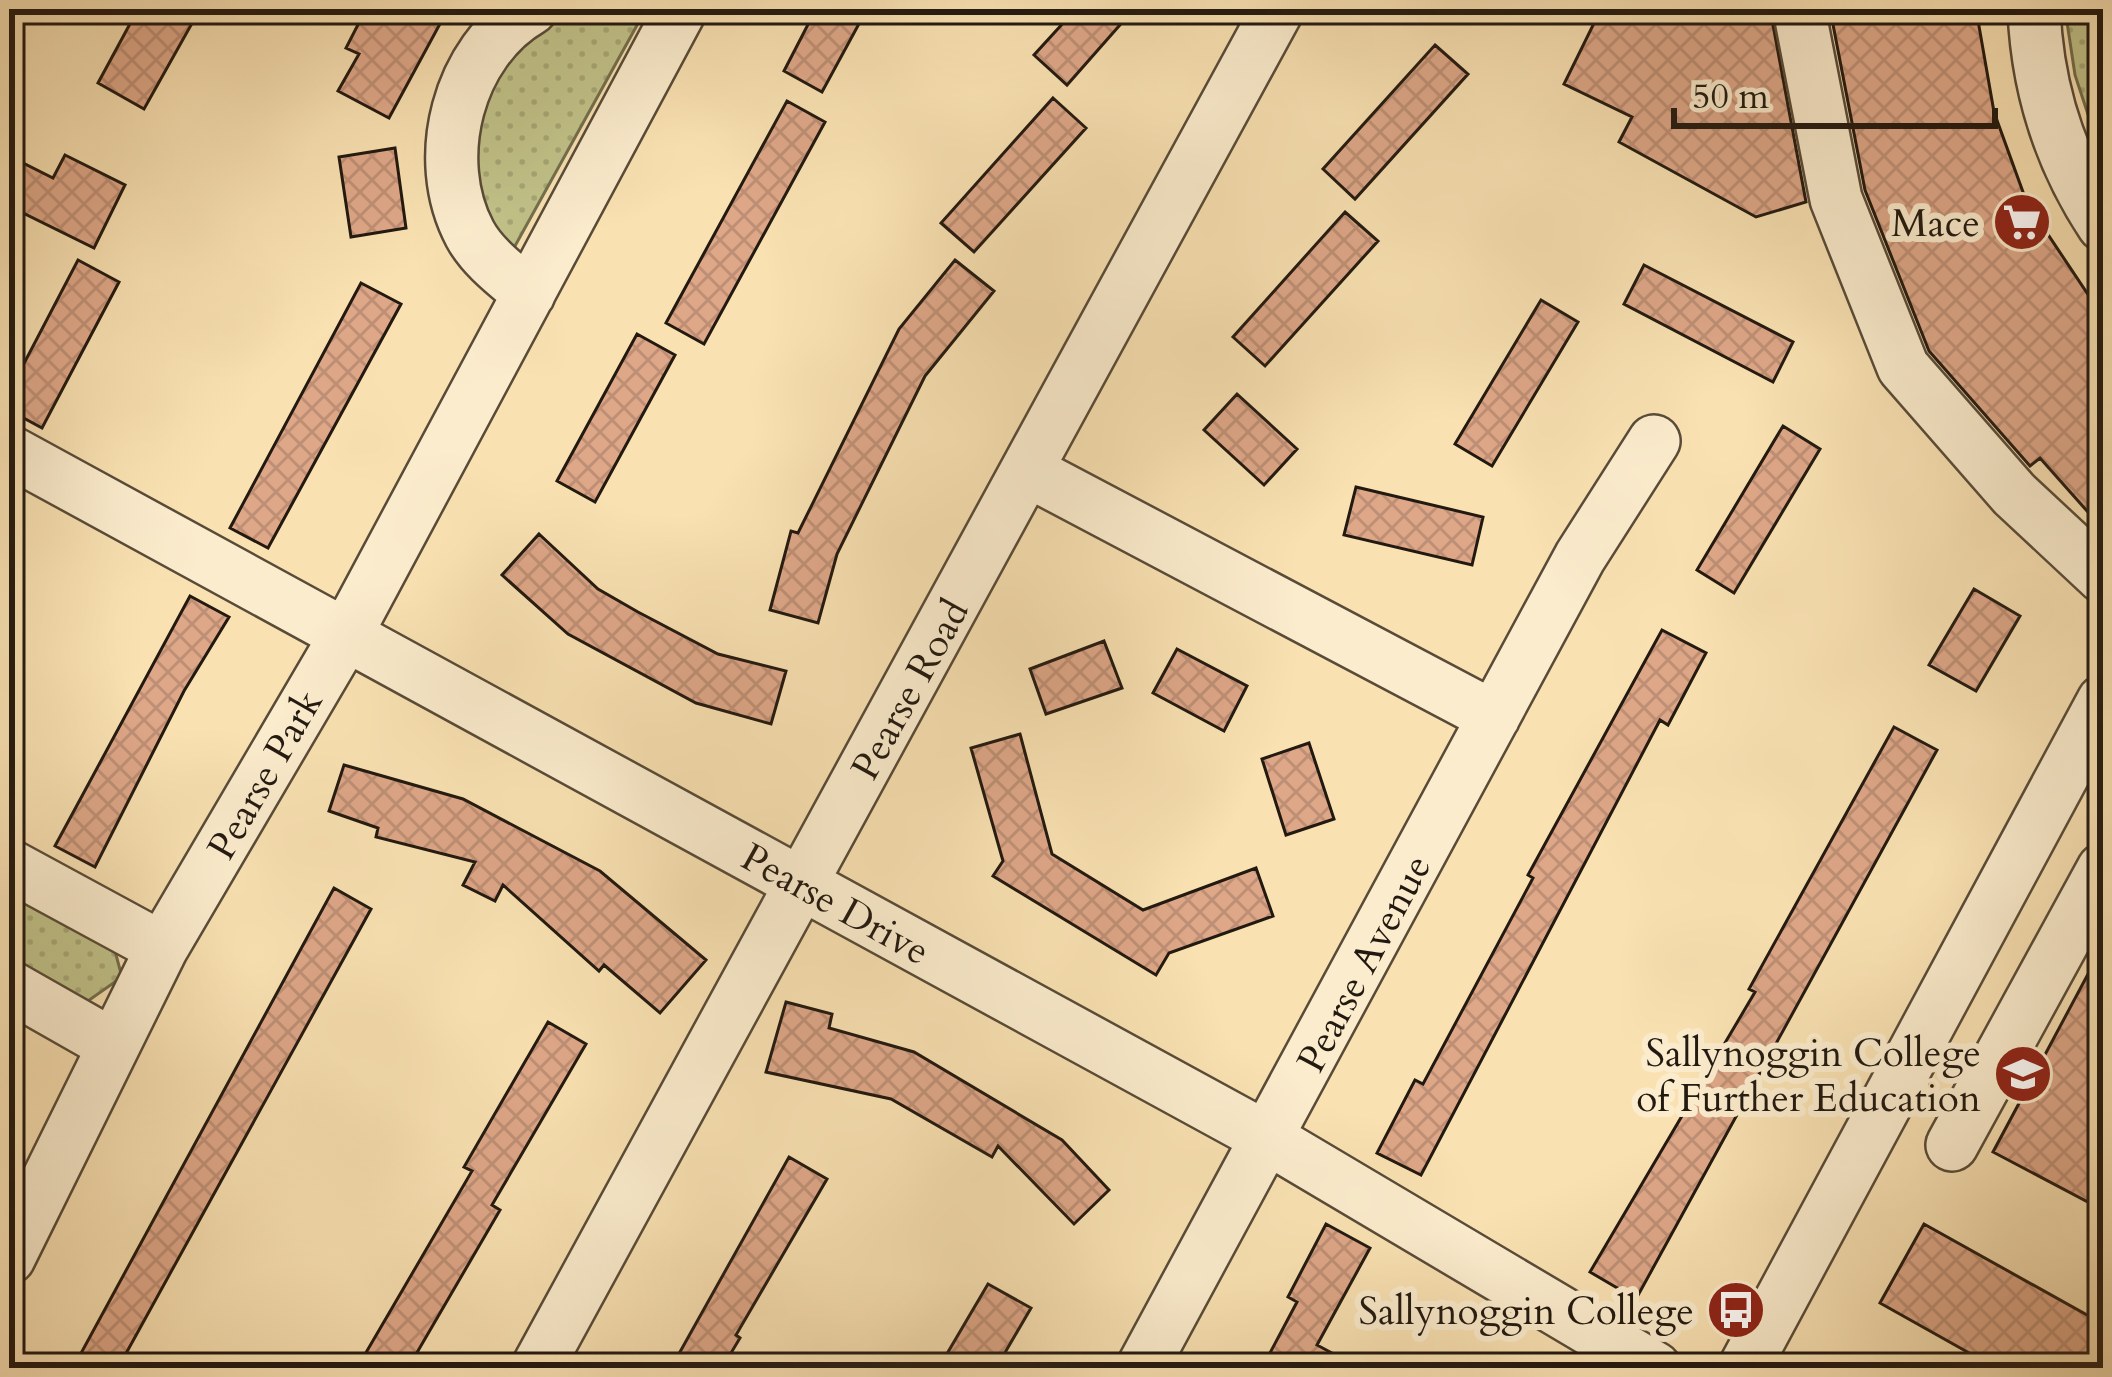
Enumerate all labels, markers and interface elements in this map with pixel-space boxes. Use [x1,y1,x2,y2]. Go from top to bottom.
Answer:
scale bar [1674,54,1995,128]
text: 50 m [1692,72,1770,121]
supermarket icon: Mace [1991,191,2053,253]
place label: Mace [1891,197,1980,250]
street label: Pearse Road [839,590,982,790]
street label: Pearse Park [195,680,335,869]
street label: Pearse Drive [732,831,939,978]
street label: Pearse Avenue [1285,846,1444,1082]
place label: Sallynoggin College of Further Education [1636,1027,1981,1125]
school or university icon: Sallynoggin College of Further Education [1992,1043,2054,1105]
bus stop icon: Sallynoggin College [1705,1279,1767,1341]
place label: Sallynoggin College [1359,1285,1694,1338]

